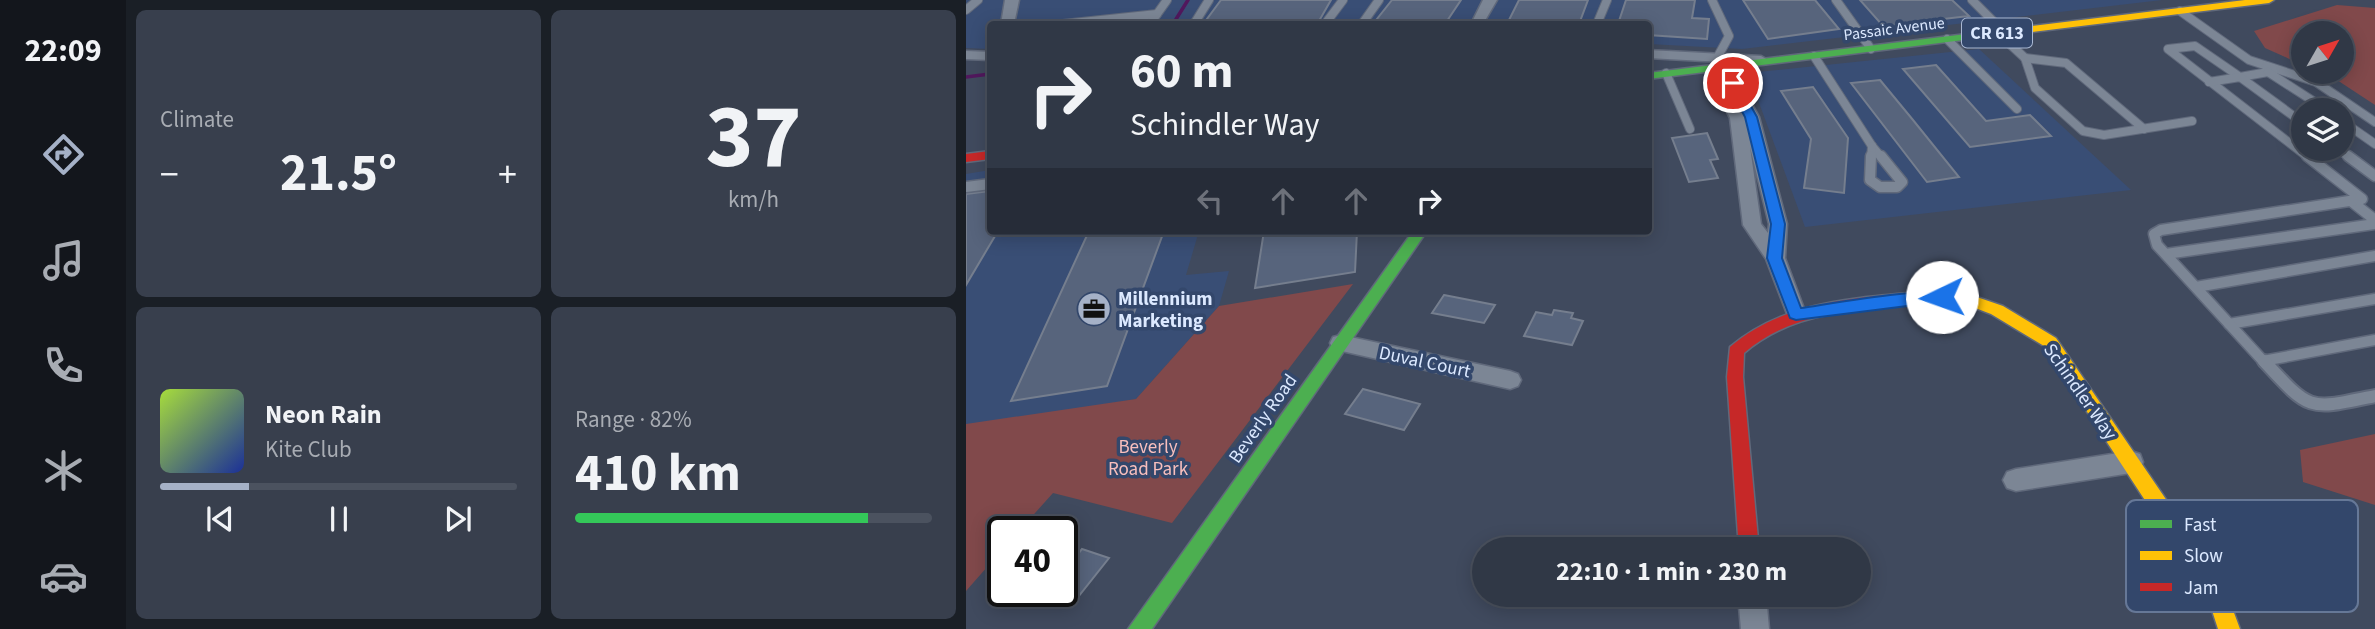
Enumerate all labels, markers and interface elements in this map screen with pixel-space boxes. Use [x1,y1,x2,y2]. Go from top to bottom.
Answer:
street label: Passaic Avenue [1842,12,1946,46]
road number: CR 613 [1962,18,2032,48]
north arrow [2291,21,2354,84]
map controls [2291,21,2354,161]
text: 22:09 [24,28,102,74]
text: 60 m [1130,37,1234,107]
icon: right [1015,49,1106,140]
pin [1703,53,1763,113]
icon: arrive [1714,64,1752,102]
text: 37 [705,73,802,202]
button: layers [2291,98,2354,161]
text: Schindler Way [1130,102,1319,148]
text: Climate [160,103,234,136]
icon: directions [39,130,88,179]
text: 21.5° [280,137,397,211]
text: − [160,148,179,202]
text: + [498,148,517,202]
icon: left [1191,182,1229,220]
icon: ahead [1264,182,1302,220]
icon: ahead [1337,182,1375,220]
icon: right [1410,182,1448,220]
text: km/h [728,183,779,216]
icon: music [39,236,88,285]
position arrow [1905,260,1979,334]
place label: Millennium Marketing [1118,286,1213,335]
office icon: Millennium Marketing [1075,290,1113,328]
street label: Schindler Way [2036,338,2123,446]
street label: Duval Court [1376,340,1474,385]
icon: phone [39,341,88,390]
street label: Beverly Road [1222,369,1304,469]
text: Neon Rain [265,396,382,433]
text: Range · 82% [575,403,692,436]
text: Kite Club [265,433,352,466]
park label: Beverly Road Park [1108,434,1189,483]
text: 410 km [575,437,741,511]
icon: climate [39,446,88,495]
icon: previous [201,500,239,538]
icon: pause [320,500,358,538]
icon: next [439,500,477,538]
legend [2126,500,2358,612]
text: Fast [2184,512,2217,539]
speed limit sign: 40 [987,516,1078,607]
text: Slow [2184,543,2223,570]
icon: car [39,552,88,601]
text: 22:10 · 1 min · 230 m [1556,553,1787,590]
text: Jam [2184,575,2218,602]

